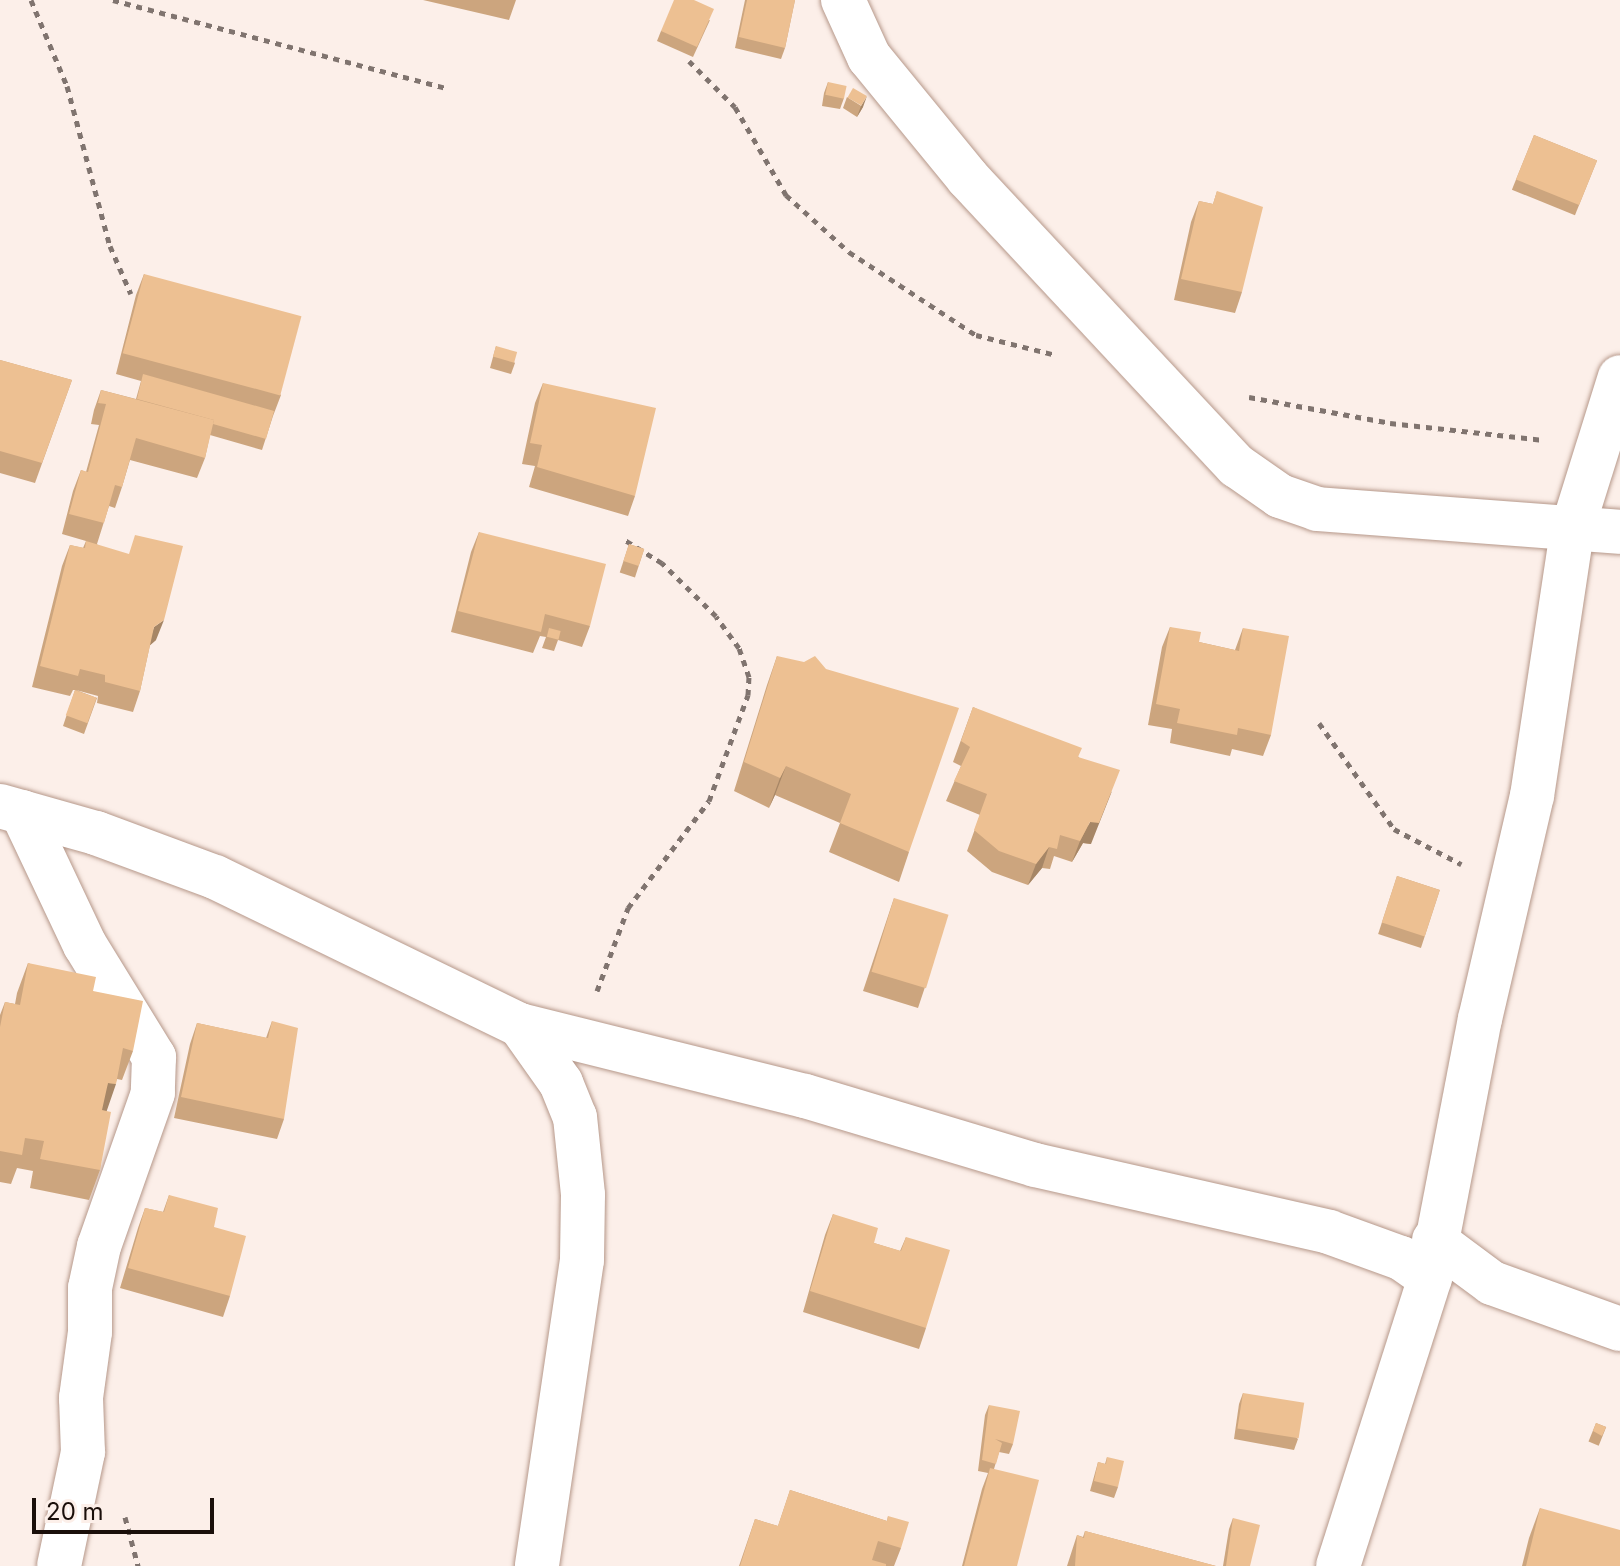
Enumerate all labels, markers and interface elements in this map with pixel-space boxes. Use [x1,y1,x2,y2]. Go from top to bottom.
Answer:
scale bar [36,1482,218,1532]
text: 20 m [46,1497,104,1526]

